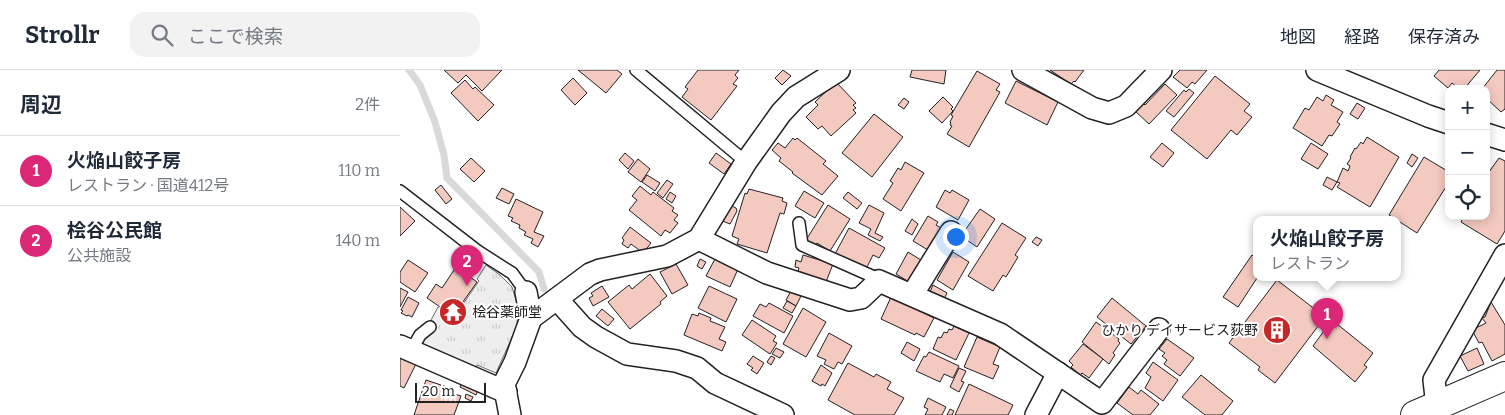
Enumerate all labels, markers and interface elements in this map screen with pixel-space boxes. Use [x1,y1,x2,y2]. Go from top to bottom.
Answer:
search box [130,12,480,57]
text: Strollr [25,21,100,49]
icon: search [148,21,176,49]
text: ここで検索 [188,25,283,48]
text: 地図 [1280,26,1316,48]
text: 経路 [1344,26,1380,48]
text: 保存済み [1408,26,1480,48]
map controls [1445,85,1490,220]
button: + [1445,85,1490,130]
text: 周辺 [20,92,62,118]
text: 2件 [355,95,380,114]
button: − [1445,130,1490,175]
text: 火焔山餃子房 [67,149,181,172]
text: 1 [33,161,39,180]
text: 110 m [338,161,380,180]
button: locate [1445,175,1490,220]
text: レストラン · 国道412号 [67,176,229,195]
popup [1253,216,1401,281]
text: 桧谷公民館 [67,219,162,242]
your location [943,224,969,250]
text: 火焔山餃子房 [1270,227,1384,250]
text: 2 [31,231,41,250]
text: 140 m [335,231,380,250]
pin: 2 [451,245,483,286]
text: 公共施設 [67,246,131,265]
text: レストラン [1270,254,1350,273]
temple icon: 桧谷薬師堂 [438,297,468,327]
pin: 1 [1311,298,1343,339]
place label: 桧谷薬師堂 [472,304,542,321]
building icon: ひかり デイサービス荻野 [1262,315,1292,345]
place label: ひかり デイサービス荻野 [1101,322,1258,339]
scale bar [415,380,486,403]
text: 20 m [422,383,455,400]

